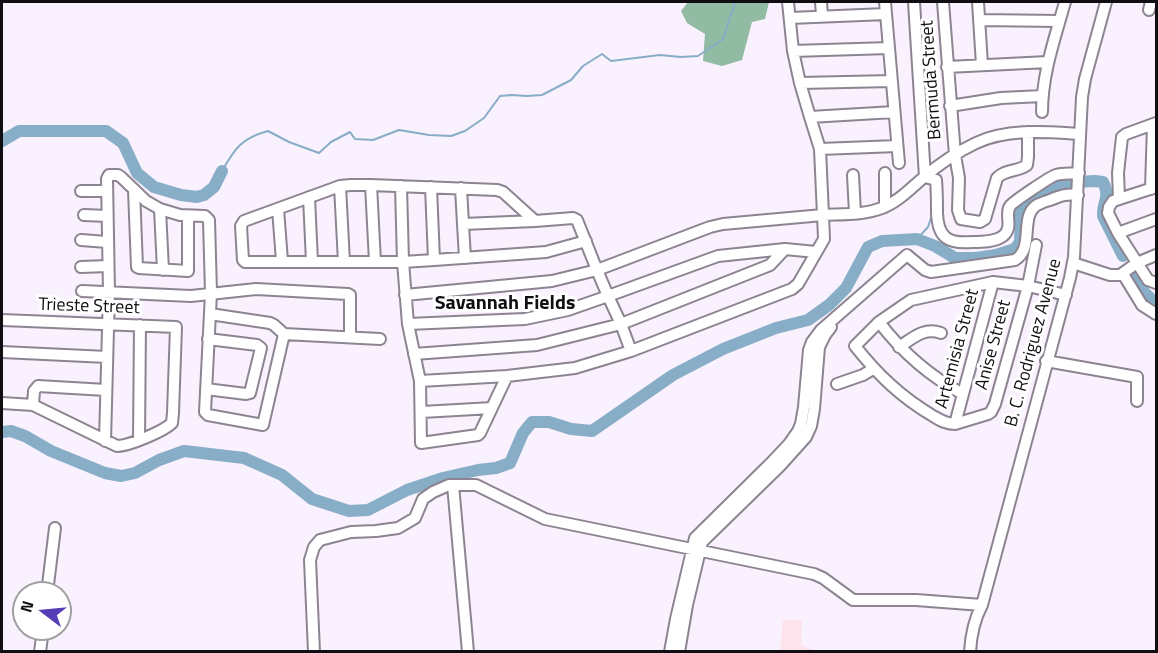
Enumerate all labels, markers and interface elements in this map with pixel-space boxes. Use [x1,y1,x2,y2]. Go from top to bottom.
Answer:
street label: Bermuda Street [917,19,947,141]
street label: B. C. Rodriguez Avenue [1001,257,1067,429]
street label: Artemisia Street [932,287,984,411]
district label: Savannah Fields [435,292,575,316]
street label: Trieste Street [38,294,140,320]
street label: Anise Street [972,298,1016,392]
north arrow [12,581,72,641]
text: N [14,598,40,615]

